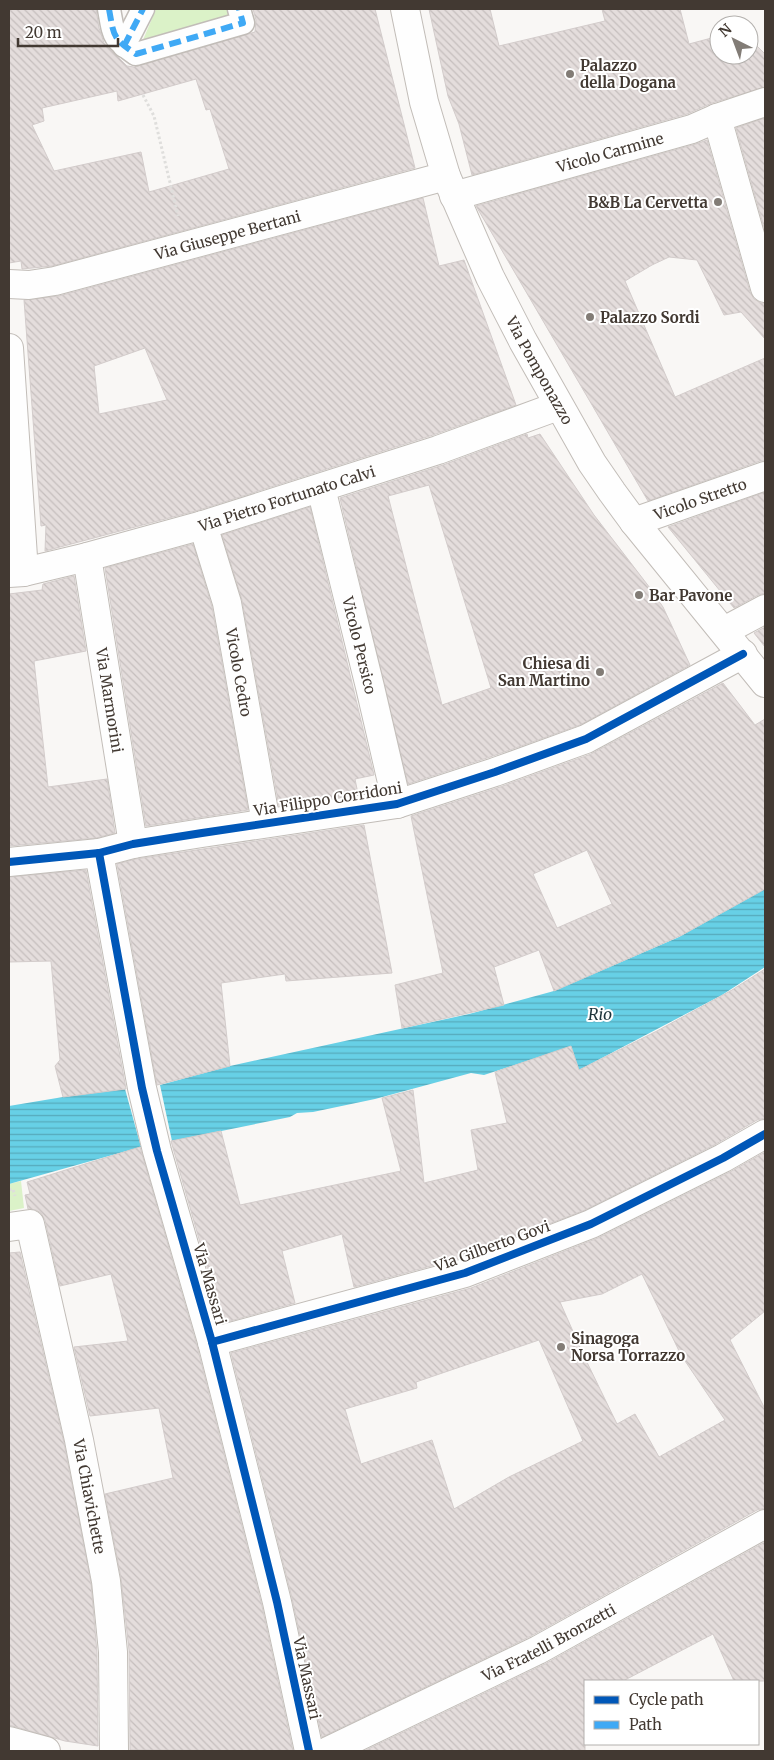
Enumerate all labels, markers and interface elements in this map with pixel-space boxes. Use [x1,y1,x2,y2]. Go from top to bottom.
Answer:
scale bar [18,15,118,47]
north arrow [709,15,759,65]
text: N [715,20,735,41]
text: 20 m [25,23,62,42]
place label: Palazzo della Dogana [580,56,677,92]
marker: Palazzo della Dogana [564,68,576,80]
street label: Vicolo Carmine [553,128,666,176]
place label: B&B La Cervetta [588,193,709,212]
marker: B&B La Cervetta [712,196,724,208]
street label: Via Giuseppe Bertani [151,206,303,264]
place label: Palazzo Sordi [600,308,700,327]
marker: Palazzo Sordi [584,311,596,323]
street label: Via Pomponazzo [502,312,578,428]
street label: Via Pietro Fortunato Calvi [195,461,377,536]
street label: Vicolo Stretto [650,474,749,524]
place label: Bar Pavone [649,586,732,605]
marker: Bar Pavone [633,589,645,601]
street label: Vicolo Persico [338,594,381,696]
street label: Vicolo Cedro [222,626,256,718]
street label: Via Marmorini [92,645,128,754]
place label: Chiesa di San Martino [498,654,590,690]
marker: Chiesa di San Martino [594,666,606,678]
street label: Via Filippo Corridoni [251,778,404,820]
water label: Rio [588,1004,612,1024]
street label: Via Gilberto Govi [431,1216,552,1276]
street label: Via Massari [189,1240,231,1327]
place label: Sinagoga Norsa Torrazzo [571,1329,685,1365]
marker: Sinagoga Norsa Torrazzo [555,1341,567,1353]
street label: Via Chiavichette [69,1436,110,1555]
street label: Via Fratelli Bronzetti [478,1599,619,1686]
street label: Via Massari [289,1634,325,1721]
legend [584,1680,759,1745]
text: Cycle path [629,1690,704,1709]
text: Path [629,1715,662,1734]

